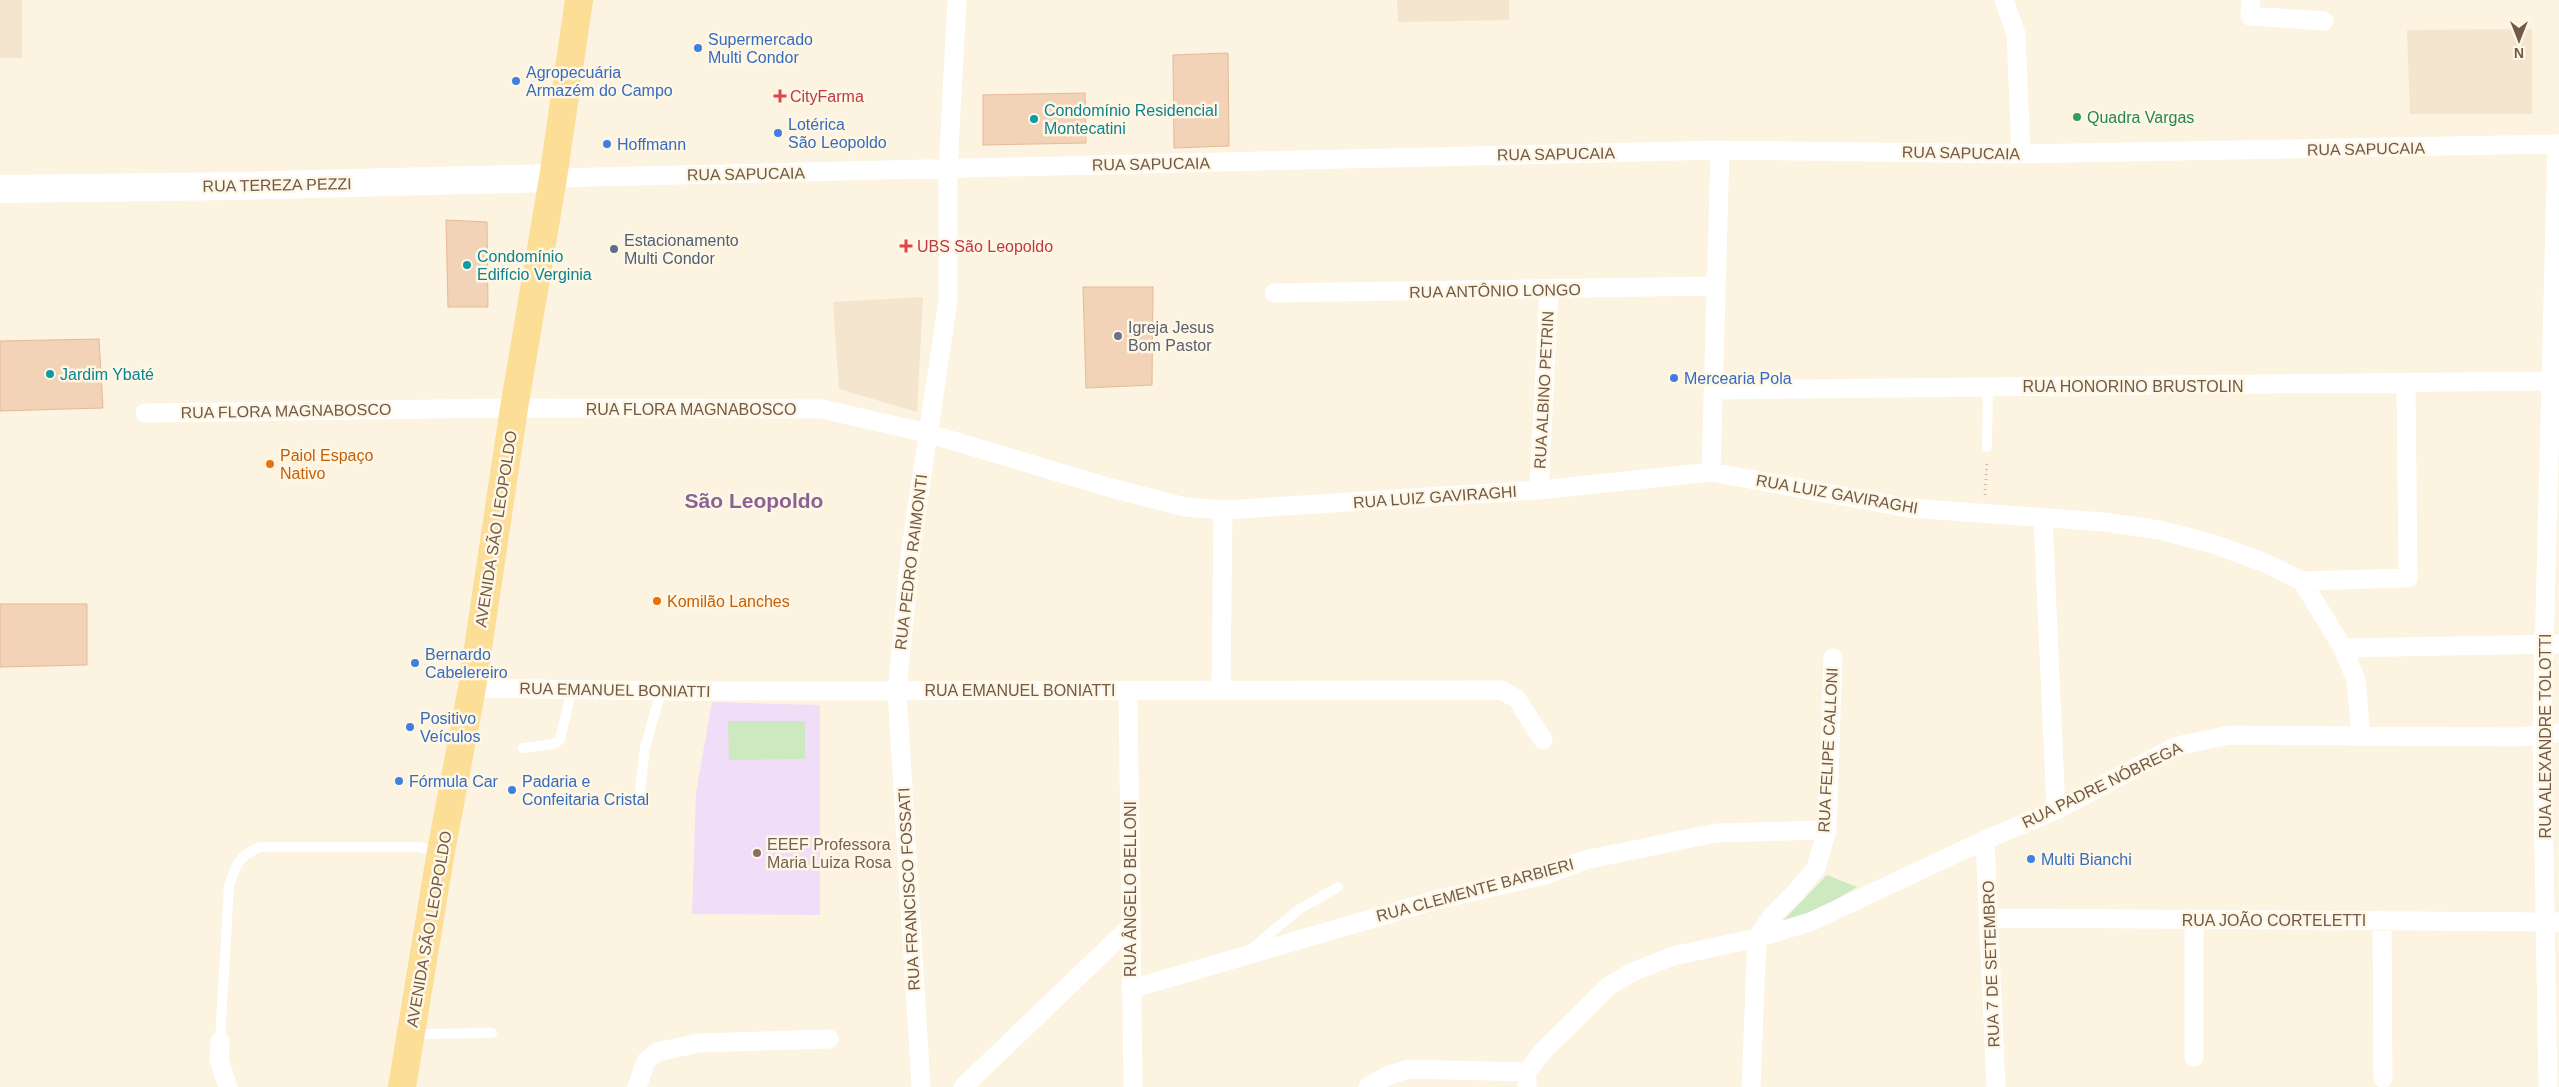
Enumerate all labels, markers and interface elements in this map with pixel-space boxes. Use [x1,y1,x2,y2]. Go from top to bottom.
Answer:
north arrow [2494,15,2544,65]
place label: Supermercado Multi Condor [708,31,813,66]
marker: Supermercado Multi Condor [692,42,704,54]
text: N [2514,45,2524,61]
place label: Agropecuária Armazém do Campo [526,64,673,99]
marker: Agropecuária Armazém do Campo [510,75,522,87]
place label: CityFarma [790,88,864,105]
marker: CityFarma [774,90,786,102]
place label: Condomínio Residencial Montecatini [1044,102,1217,137]
place label: Quadra Vargas [2087,109,2194,126]
marker: Quadra Vargas [2071,111,2083,123]
marker: Condomínio Residencial Montecatini [1028,113,1040,125]
place label: Lotérica São Leopoldo [788,116,887,151]
marker: Lotérica São Leopoldo [772,127,784,139]
place label: Hoffmann [617,136,686,153]
marker: Hoffmann [601,138,613,150]
street label: RUA SAPUCAIA [2307,139,2426,159]
street label: RUA SAPUCAIA [1902,143,2021,163]
street label: RUA SAPUCAIA [1497,144,1616,164]
street label: RUA SAPUCAIA [1092,154,1211,174]
street label: RUA SAPUCAIA [687,164,806,184]
street label: RUA TEREZA PEZZI [202,175,352,195]
place label: Estacionamento Multi Condor [624,232,739,267]
place label: UBS São Leopoldo [917,238,1053,255]
marker: UBS São Leopoldo [899,239,913,253]
marker: Estacionamento Multi Condor [608,243,620,255]
place label: Condomínio Edifício Verginia [477,248,592,283]
marker: Condomínio Edifício Verginia [461,259,473,271]
street label: RUA ANTÔNIO LONGO [1409,280,1581,301]
street label: RUA ALBINO PETRIN [1531,311,1557,469]
place label: Igreja Jesus Bom Pastor [1128,319,1214,354]
marker: Igreja Jesus Bom Pastor [1112,330,1124,342]
place label: Jardim Ybaté [60,366,154,383]
marker: Jardim Ybaté [44,368,56,380]
place label: Mercearia Pola [1684,370,1792,387]
marker: Mercearia Pola [1668,372,1680,384]
street label: RUA HONORINO BRUSTOLIN [2022,378,2244,395]
street label: RUA FLORA MAGNABOSCO [181,401,391,421]
street label: RUA FLORA MAGNABOSCO [586,401,796,418]
street label: AVENIDA SÃO LEOPOLDO [470,429,520,629]
place label: Paiol Espaço Nativo [280,447,373,482]
marker: Paiol Espaço Nativo [264,458,276,470]
street label: RUA LUIZ GAVIRAGHI [1755,471,1919,517]
street label: RUA PEDRO RAIMONTI [892,473,930,651]
street label: RUA LUIZ GAVIRAGHI [1353,483,1517,511]
district label: São Leopoldo [685,489,823,512]
place label: Komilão Lanches [667,593,790,610]
marker: Komilão Lanches [651,595,663,607]
street label: RUA ALEXANDRE TOLOTTI [2537,634,2554,838]
place label: Bernardo Cabelereiro [425,646,508,681]
marker: Bernardo Cabelereiro [409,657,421,669]
street label: RUA FELIPE CALLONI [1815,667,1841,833]
street label: RUA EMANUEL BONIATTI [519,680,711,700]
street label: RUA EMANUEL BONIATTI [924,682,1116,699]
place label: Positivo Veículos [420,710,480,745]
marker: Positivo Veículos [404,721,416,733]
street label: RUA PADRE NÓBREGA [2019,738,2185,831]
place label: Fórmula Car [409,773,499,790]
place label: Padaria e Confeitaria Cristal [522,773,649,808]
marker: Fórmula Car [393,775,405,787]
marker: Padaria e Confeitaria Cristal [506,784,518,796]
street label: RUA FRANCISCO FOSSATI [895,787,923,991]
street label: RUA ÂNGELO BELLONI [1121,801,1139,977]
street label: AVENIDA SÃO LEOPOLDO [401,829,455,1028]
place label: EEEF Professora Maria Luiza Rosa [767,836,892,871]
marker: EEEF Professora Maria Luiza Rosa [751,847,763,859]
place label: Multi Bianchi [2041,851,2132,868]
marker: Multi Bianchi [2025,853,2037,865]
street label: RUA CLEMENTE BARBIERI [1374,855,1576,925]
street label: RUA 7 DE SETEMBRO [1980,880,2002,1048]
street label: RUA JOÃO CORTELETTI [2182,910,2366,929]

